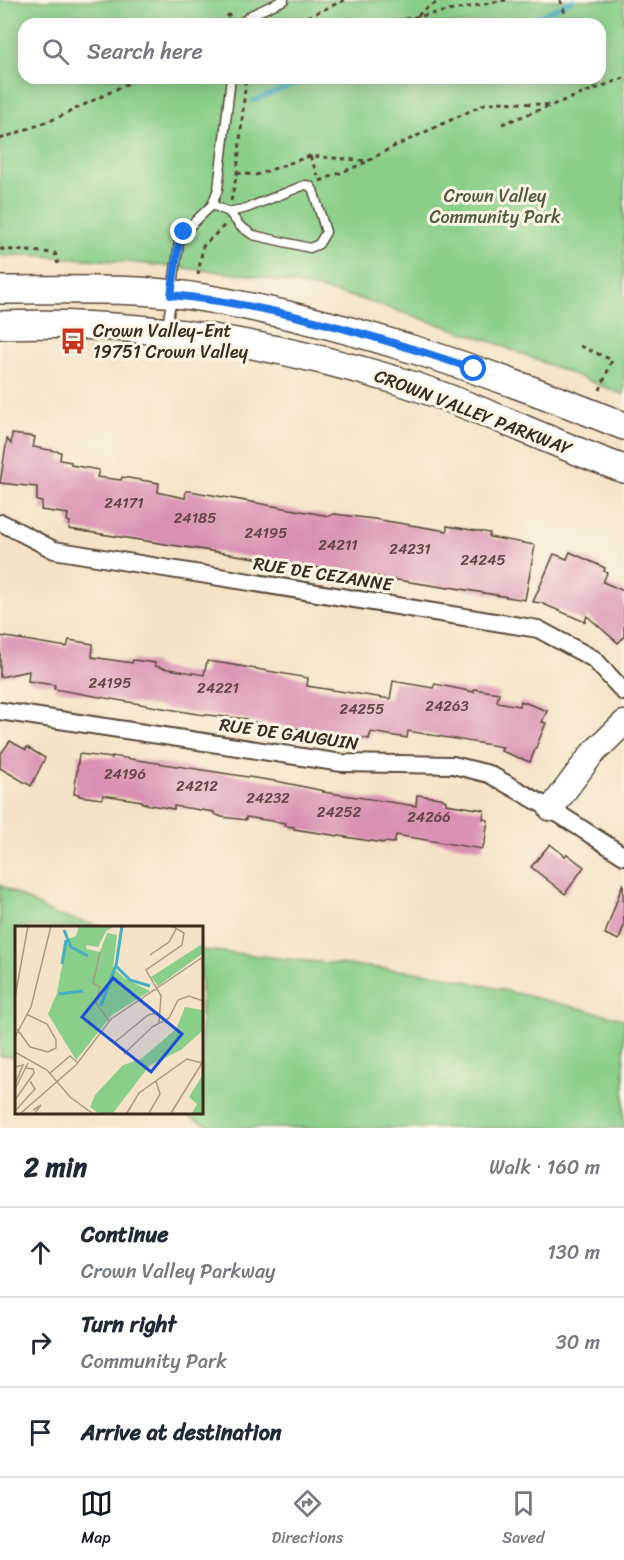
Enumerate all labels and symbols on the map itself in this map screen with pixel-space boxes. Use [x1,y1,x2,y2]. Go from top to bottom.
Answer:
park label: Crown Valley Community Park [429,180,561,233]
route end [170,218,196,244]
place label: Crown Valley-Ent 19751 Crown Valley [93,315,249,368]
bus stop icon: Crown Valley-Ent 19751 Crown Valley [58,326,88,356]
route start [460,355,486,381]
street label: CROWN VALLEY PARKWAY [370,360,577,465]
house number: 24171 [104,490,144,516]
house number: 24185 [174,505,216,531]
house number: 24195 [245,520,287,546]
house number: 24211 [318,532,358,558]
house number: 24231 [389,536,431,562]
street label: RUE DE CEZANNE [251,547,396,601]
house number: 24245 [460,547,506,573]
house number: 24195 [89,670,131,696]
house number: 24221 [197,675,239,701]
house number: 24263 [425,693,469,719]
house number: 24255 [339,696,385,722]
street label: RUE DE GAUGUIN [217,708,361,760]
house number: 24196 [104,761,146,787]
house number: 24212 [176,773,218,799]
house number: 24232 [246,785,290,811]
house number: 24252 [317,799,362,825]
house number: 24266 [407,804,451,830]
inset map [15,926,202,1113]

